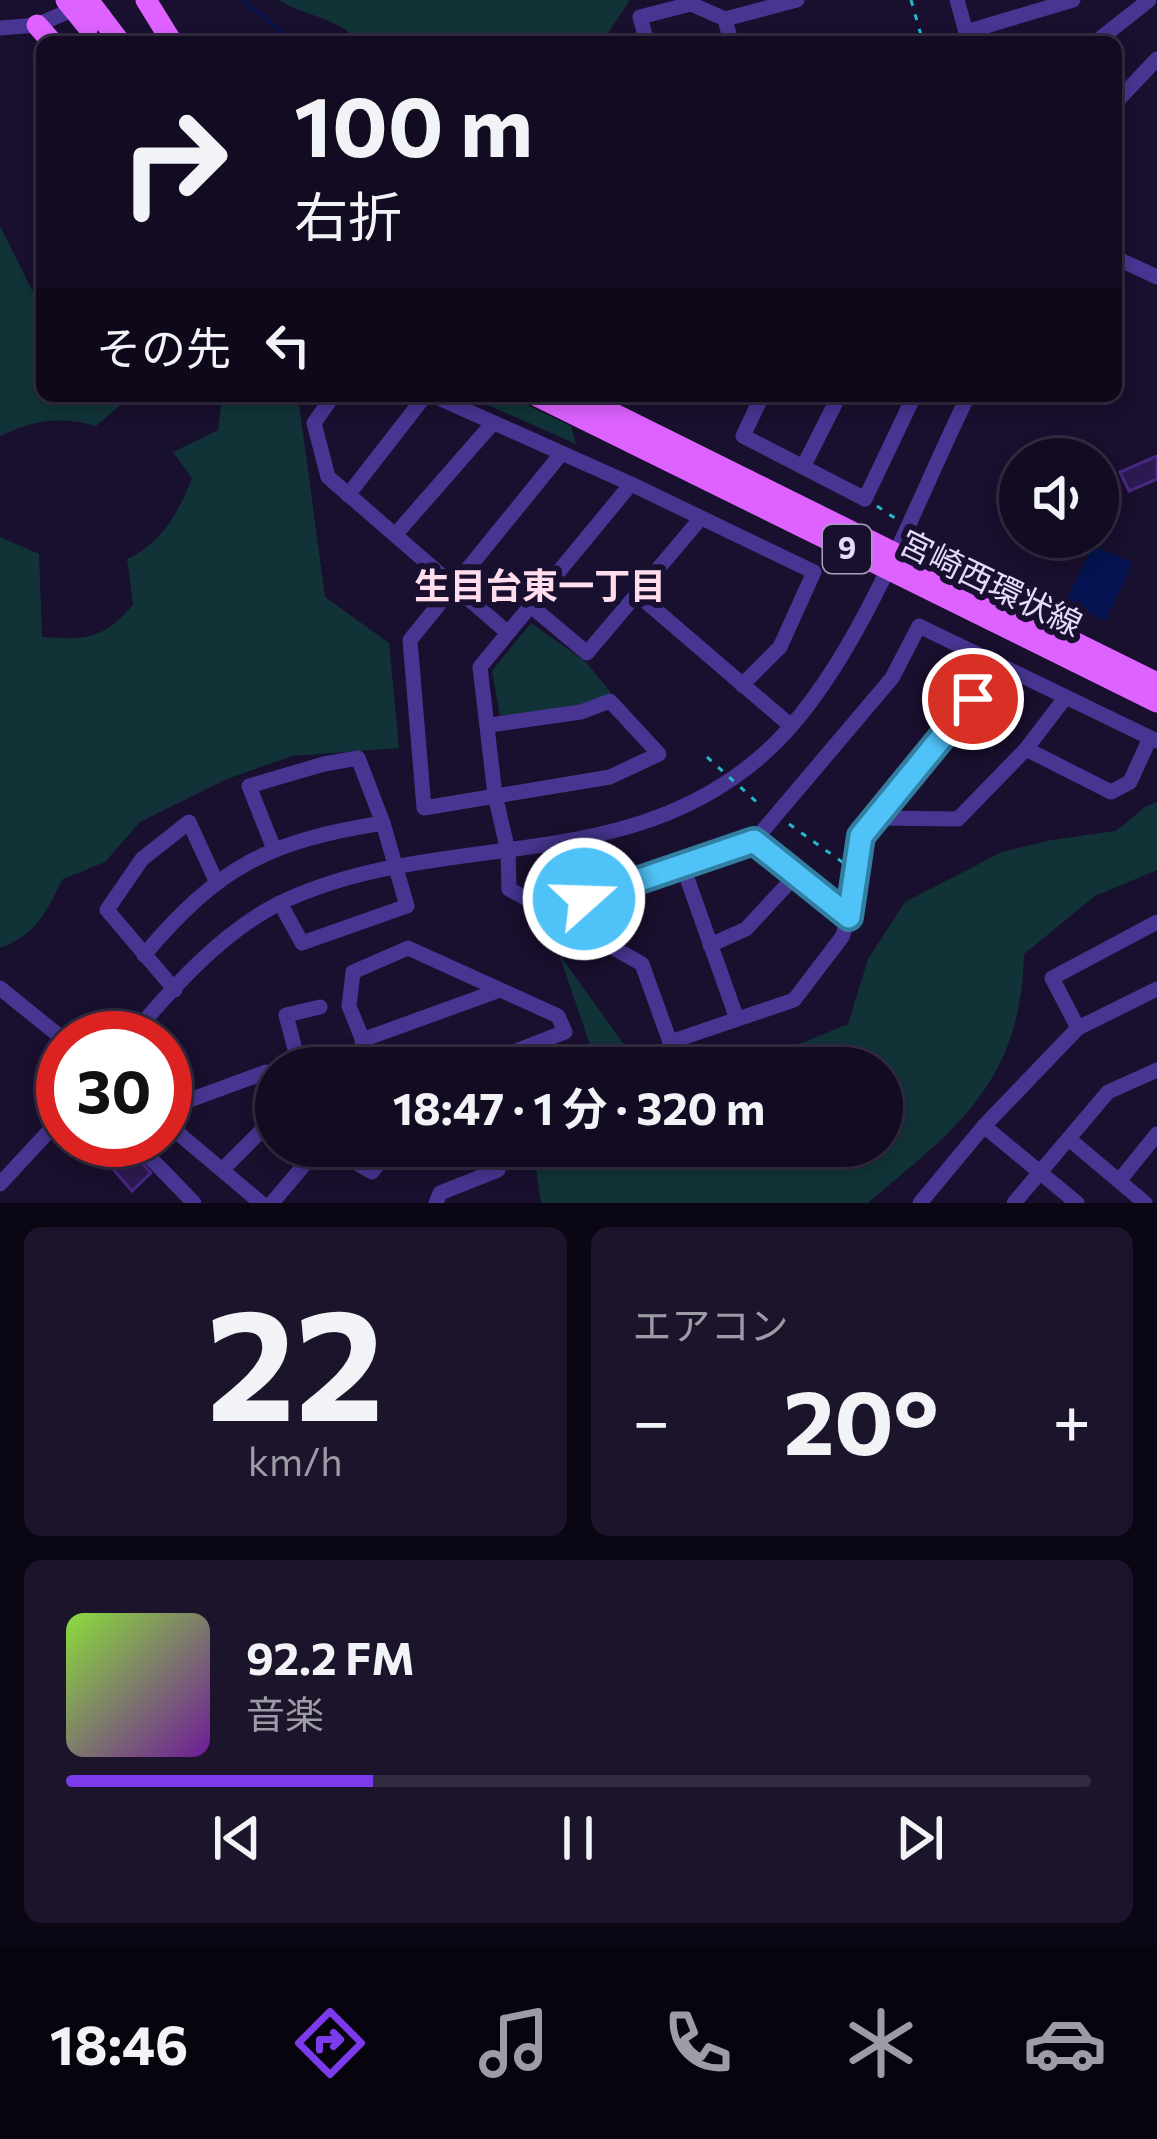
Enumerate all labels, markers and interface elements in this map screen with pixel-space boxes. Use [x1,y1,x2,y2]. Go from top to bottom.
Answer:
text: 100 m [294,72,533,174]
icon: right [96,84,252,240]
text: 右折 [294,182,402,248]
icon: left [255,312,321,378]
text: その先 [96,319,231,374]
map controls [999,438,1119,558]
button: sound [999,438,1119,558]
street label: 宮崎西環状線 [894,520,1090,643]
road number: 9 [823,525,871,573]
district label: 生目台東一丁目 [414,562,666,606]
pin [922,648,1024,750]
icon: arrive [940,666,1006,732]
position arrow [521,836,647,962]
speed limit sign: 30 [36,1011,192,1167]
text: 18:47 · 1 分 · 320 m [393,1079,765,1134]
text: 22 [206,1262,384,1453]
text: エアコン [633,1300,789,1348]
text: 20° [783,1363,939,1474]
text: − [633,1378,670,1459]
text: + [1052,1378,1091,1459]
text: km/h [248,1436,343,1484]
text: 92.2 FM [246,1629,415,1684]
text: 音楽 [246,1689,324,1737]
icon: previous [204,1805,270,1871]
icon: pause [545,1805,611,1871]
icon: next [887,1805,953,1871]
icon: directions [288,2001,372,2085]
icon: music [472,2001,556,2085]
icon: phone [656,2001,740,2085]
icon: climate [839,2001,923,2085]
icon: car [1023,2001,1107,2085]
text: 18:46 [50,2010,188,2076]

